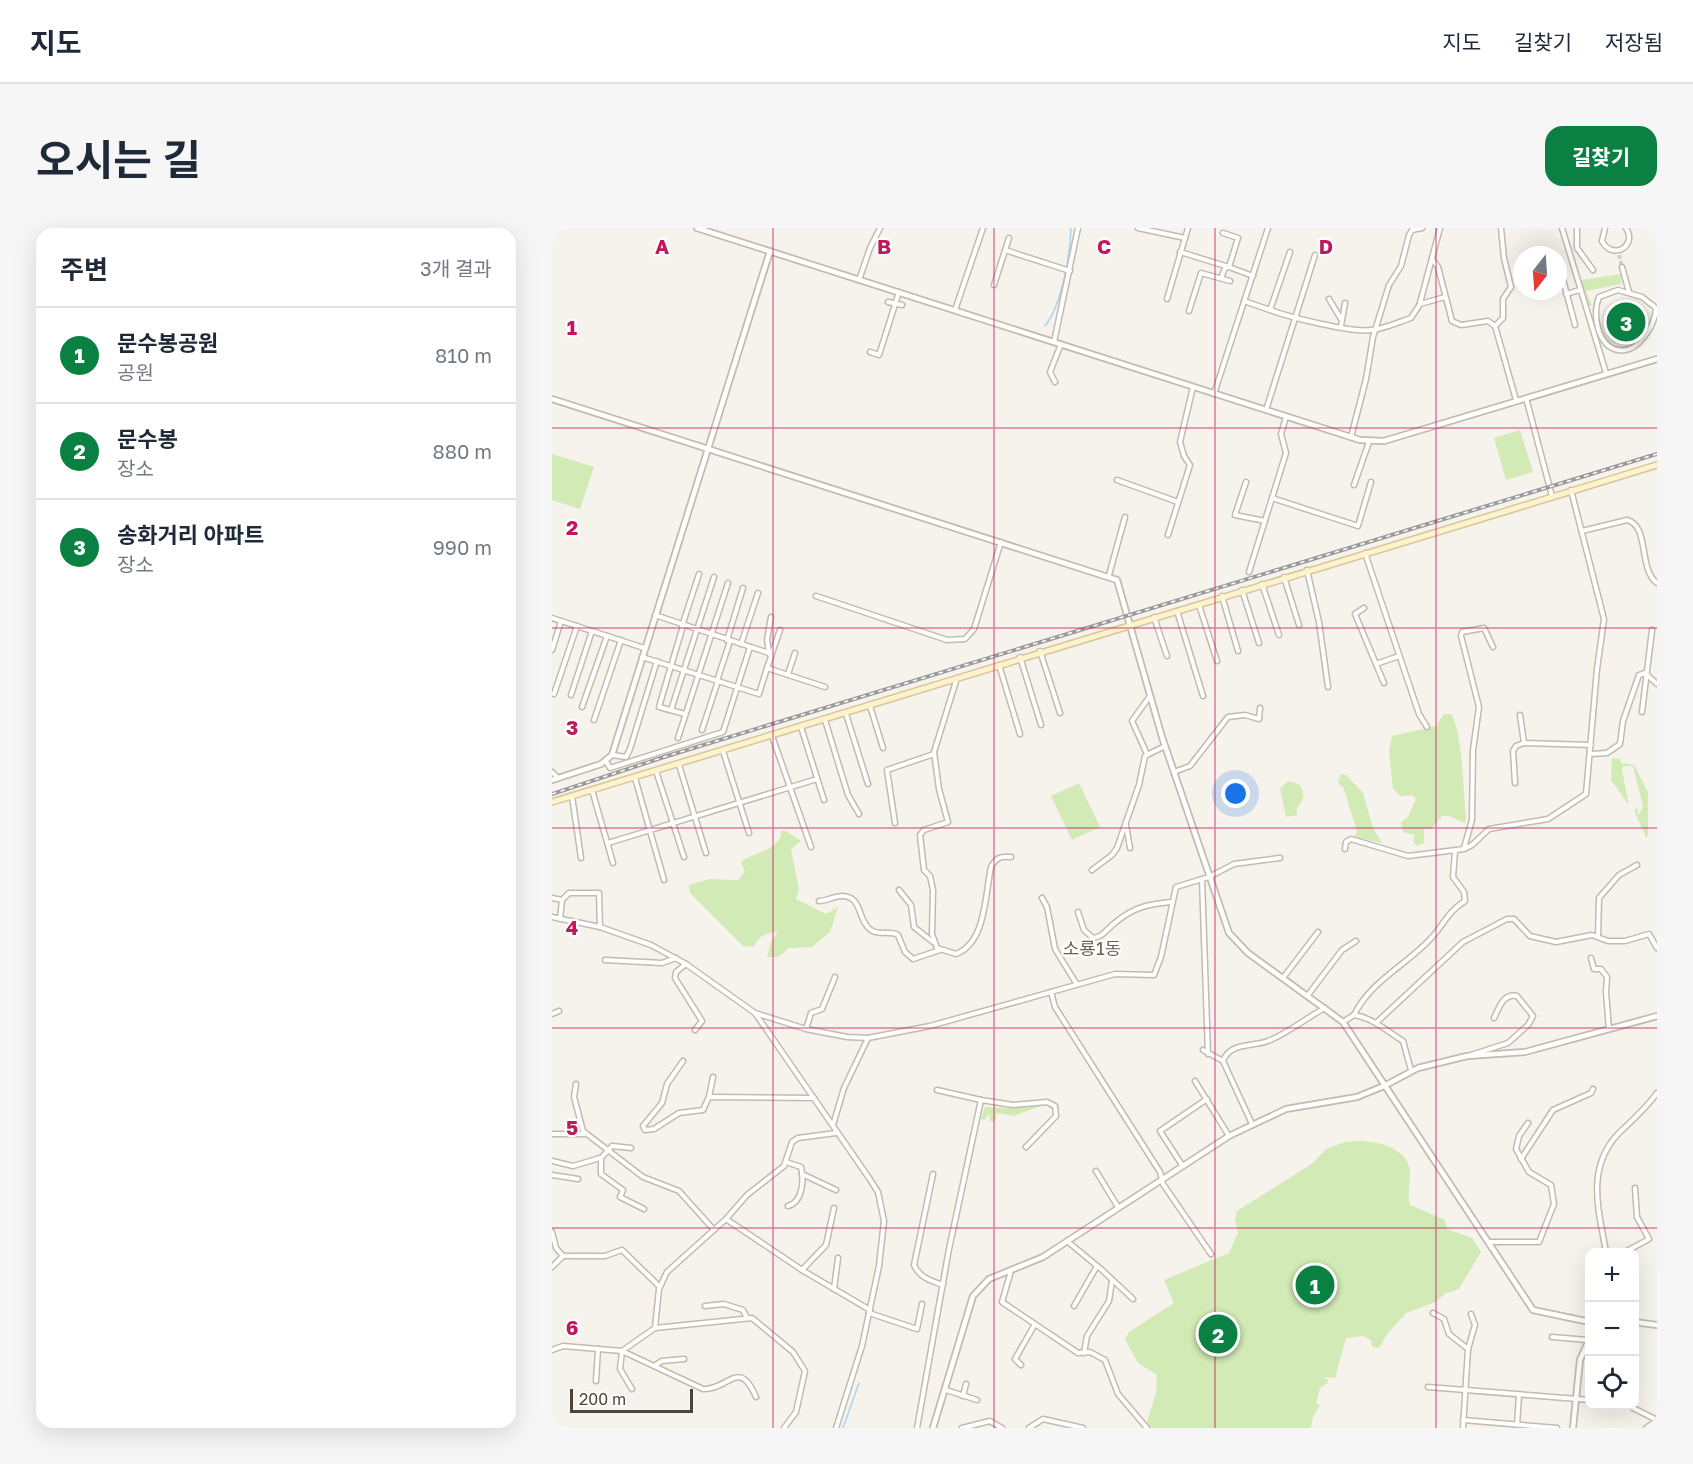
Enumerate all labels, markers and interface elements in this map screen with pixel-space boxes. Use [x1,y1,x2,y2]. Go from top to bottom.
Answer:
text: 지도 [30,26,82,59]
text: 지도 [1442,29,1481,55]
text: 길찾기 [1514,29,1572,55]
text: 저장됨 [1605,29,1663,55]
button: 길찾기 [1545,126,1657,186]
text: 오시는 길 [36,134,201,184]
text: A [655,234,669,258]
text: B [877,234,891,258]
text: C [1097,234,1111,258]
text: D [1319,234,1333,258]
north arrow [1513,246,1567,300]
text: 주변 [60,254,108,285]
text: 3개 결과 [420,256,492,280]
pin: 3 [1606,300,1646,344]
text: 1 [567,315,577,339]
text: 문수봉공원 [117,329,218,356]
text: 1 [74,343,85,367]
text: 810 m [435,343,492,367]
text: 공원 [117,360,154,384]
text: 문수봉 [117,425,178,452]
text: 2 [73,439,86,463]
text: 880 m [433,439,492,463]
text: 장소 [117,456,154,480]
text: 2 [566,515,578,539]
text: 송화거리 아파트 [117,521,264,548]
text: 3 [73,535,86,559]
text: 990 m [433,535,492,559]
text: 장소 [117,552,154,576]
text: 3 [566,715,578,739]
your location [1221,779,1250,808]
text: 4 [566,915,578,939]
district label: 소룡1동 [1063,937,1121,959]
text: 5 [566,1115,578,1139]
map controls [1585,1248,1639,1410]
button: + [1585,1248,1639,1302]
pin: 1 [1296,1262,1335,1308]
button: − [1585,1302,1639,1356]
pin: 2 [1198,1312,1238,1356]
text: 6 [566,1315,578,1339]
button: locate [1585,1356,1639,1410]
scale bar [570,1386,693,1414]
text: 200 m [579,1389,626,1409]

